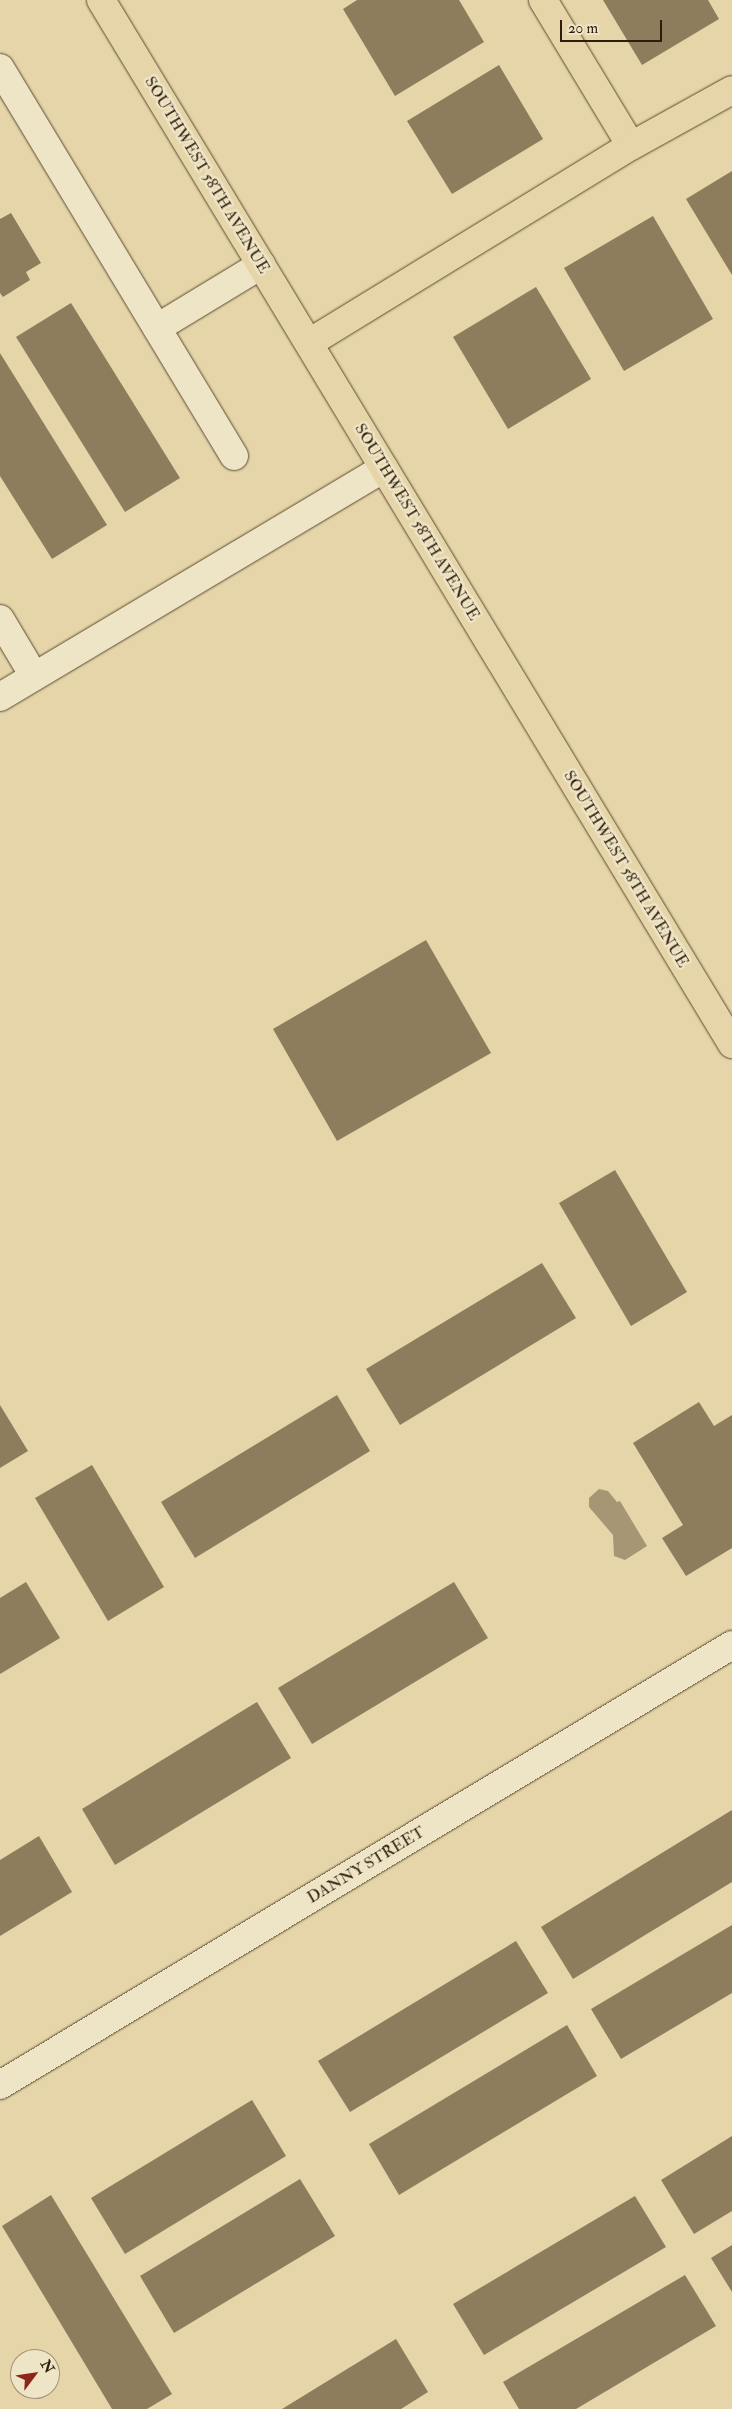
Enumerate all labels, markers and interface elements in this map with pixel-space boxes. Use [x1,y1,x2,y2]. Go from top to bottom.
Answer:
scale bar [562,10,664,42]
text: 20 m [568,19,598,38]
street label: SOUTHWEST 58TH AVENUE [140,73,274,277]
street label: SOUTHWEST 58TH AVENUE [350,420,484,624]
street label: SOUTHWEST 58TH AVENUE [559,767,693,971]
street label: DANNY STREET [304,1822,428,1908]
north arrow [10,2349,60,2399]
text: N [37,2357,58,2376]

